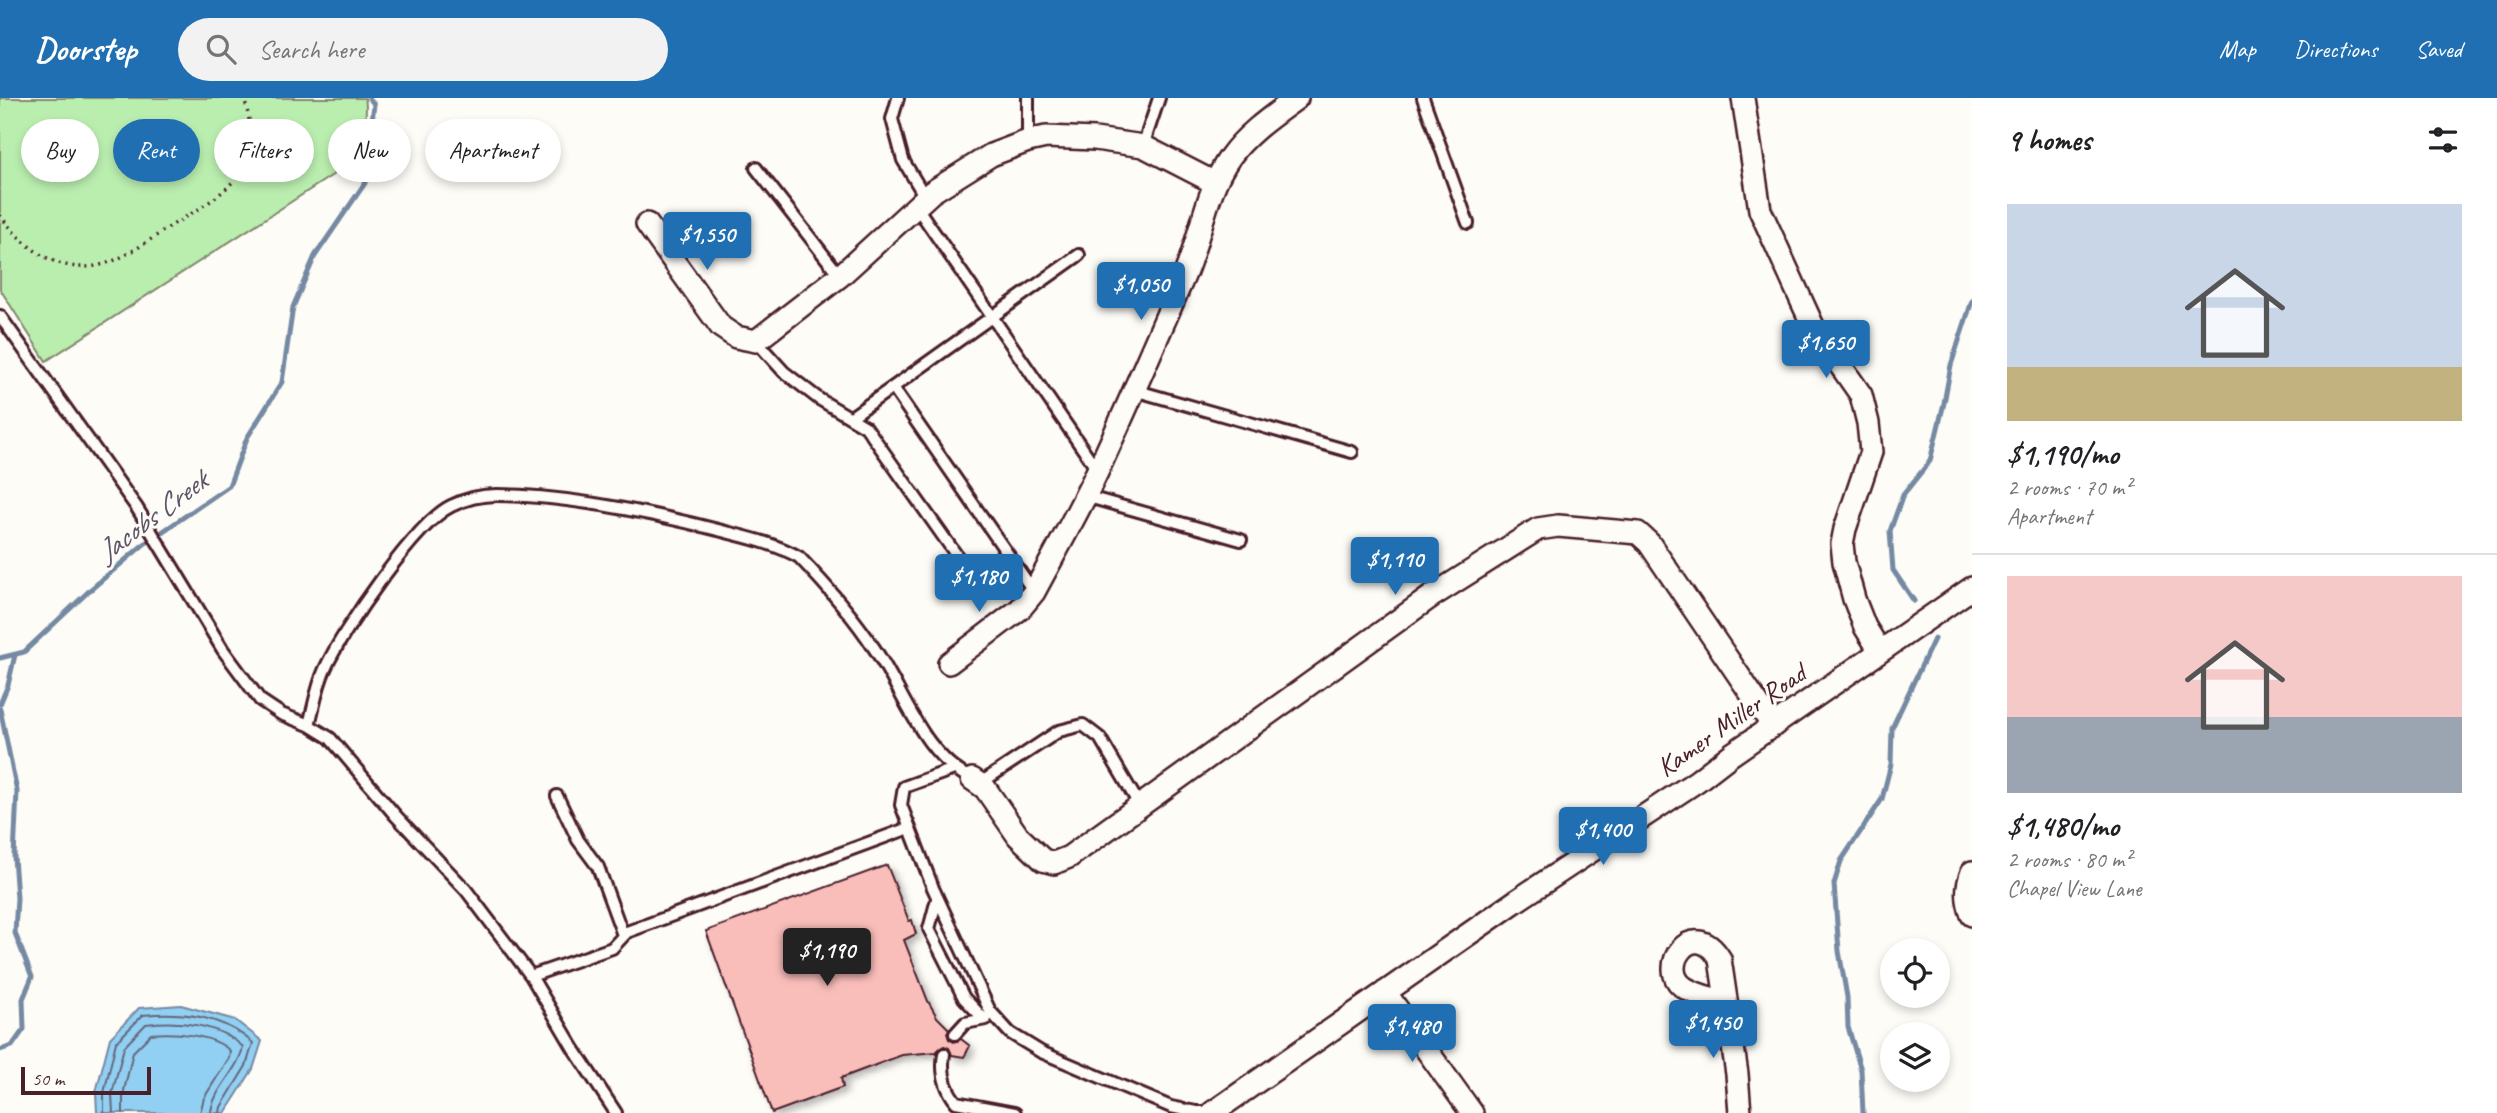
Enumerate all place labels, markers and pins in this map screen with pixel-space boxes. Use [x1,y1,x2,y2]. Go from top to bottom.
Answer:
pin: $1,550 [650,212,764,272]
pin: $1,050 [1084,262,1198,322]
pin: $1,650 [1769,320,1883,380]
pin: $1,110 [1338,538,1452,597]
pin: $1,180 [922,554,1036,614]
pin: $1,400 [1546,808,1660,867]
pin: $1,190 [770,928,884,988]
pin: $1,450 [1656,1000,1770,1060]
pin: $1,480 [1355,1004,1469,1064]

